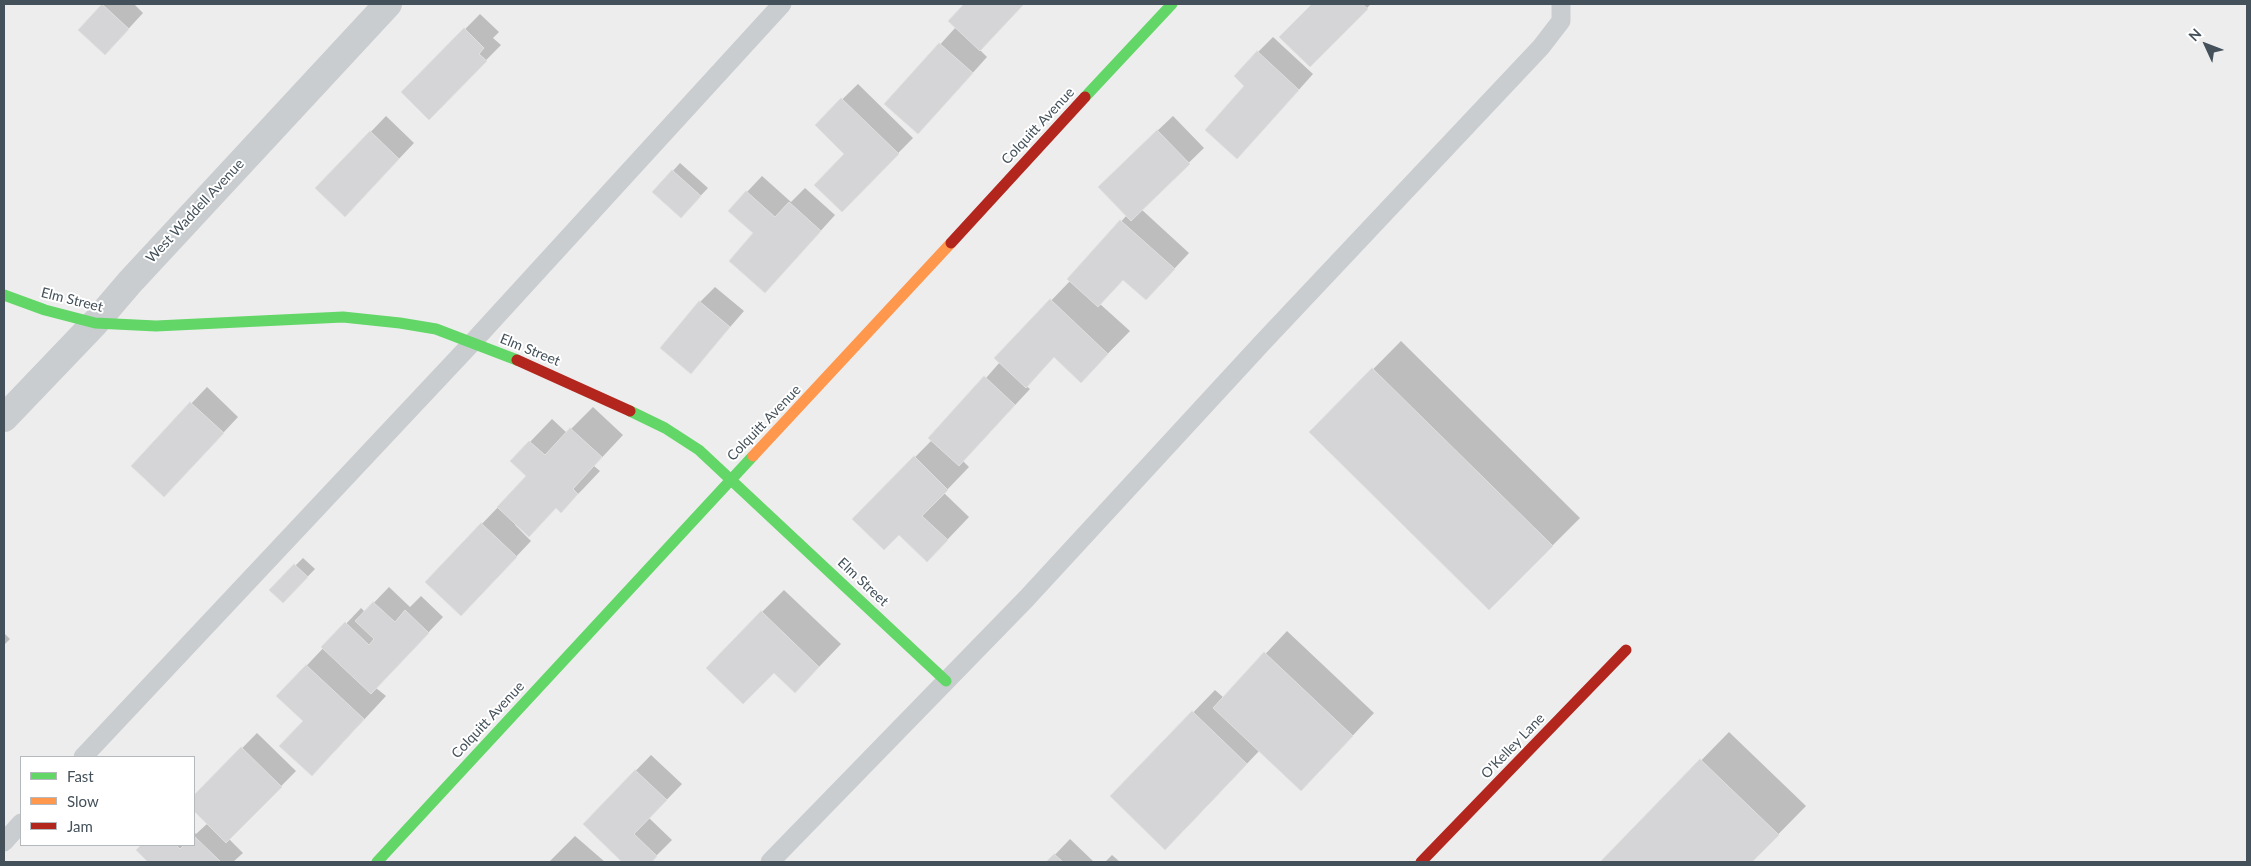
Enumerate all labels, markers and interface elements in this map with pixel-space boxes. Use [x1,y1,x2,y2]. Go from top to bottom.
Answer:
north arrow [2181,20,2231,70]
text: N [2185,25,2205,44]
street label: Colquitt Avenue [998,84,1078,168]
street label: West Waddell Avenue [142,156,248,266]
street label: Elm Street [39,284,105,316]
street label: Elm Street [498,330,562,370]
street label: Colquitt Avenue [724,382,804,464]
street label: Elm Street [834,554,892,610]
street label: Colquitt Avenue [448,678,528,762]
street label: O'Kelley Lane [1478,710,1548,782]
legend [20,756,195,846]
text: Fast [67,767,94,785]
text: Slow [67,792,99,810]
text: Jam [67,817,93,835]

